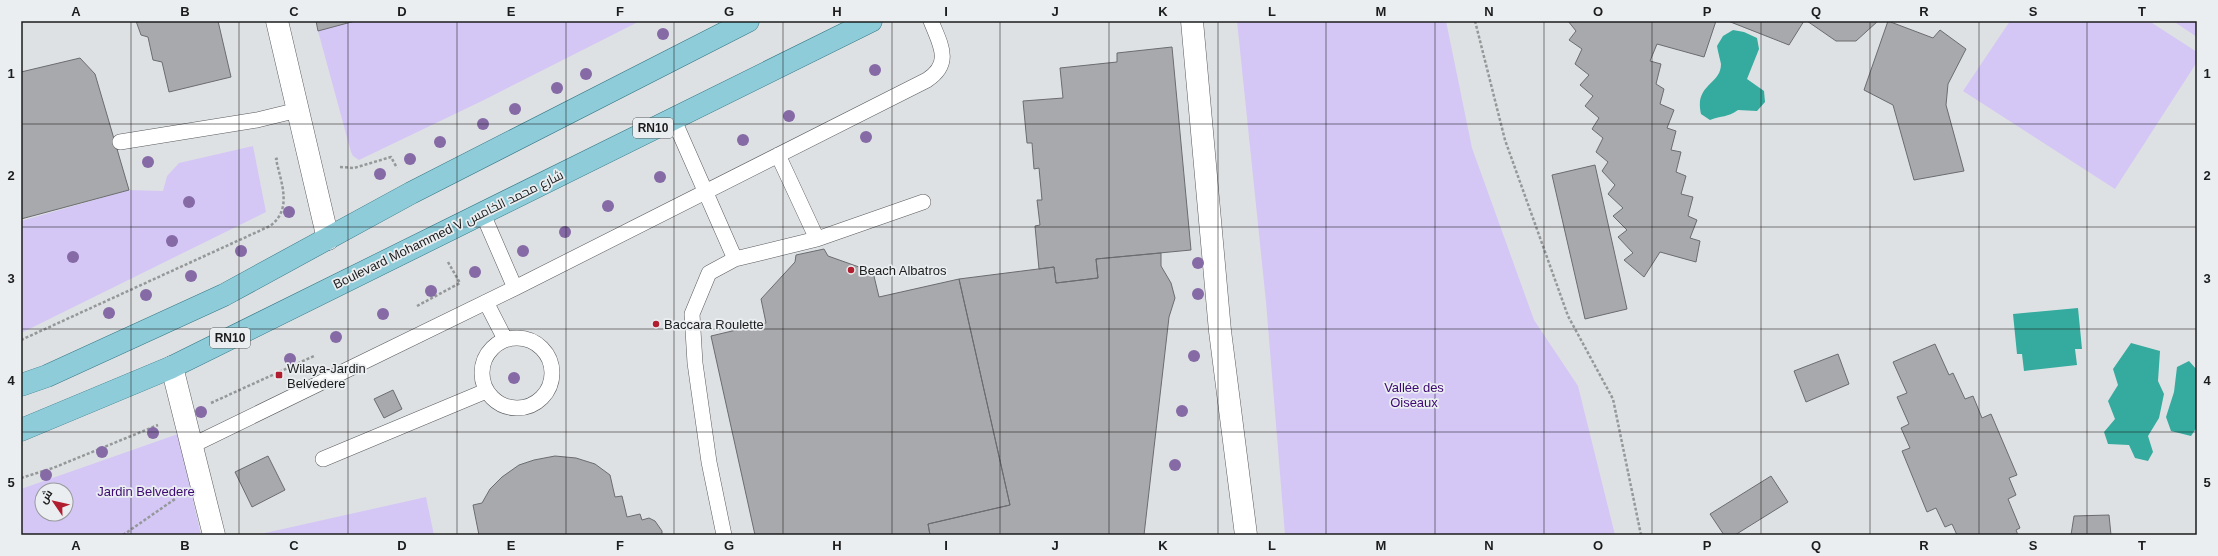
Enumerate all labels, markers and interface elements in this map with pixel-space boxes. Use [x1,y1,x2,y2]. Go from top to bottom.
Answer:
text: A [71,4,81,19]
text: B [180,4,190,19]
text: C [289,4,299,19]
text: D [397,4,407,19]
text: E [507,4,516,19]
text: F [616,4,624,19]
text: G [724,4,734,19]
text: H [832,4,842,19]
text: I [944,4,948,19]
text: J [1051,4,1059,19]
text: K [1158,4,1168,19]
text: L [1268,4,1276,19]
text: M [1376,4,1386,19]
text: N [1484,4,1494,19]
text: O [1593,4,1603,19]
text: P [1703,4,1712,19]
text: Q [1811,4,1821,19]
text: R [1919,4,1929,19]
text: S [2029,4,2038,19]
text: T [2138,4,2146,19]
text: 1 [7,66,15,81]
text: 1 [2203,66,2211,81]
road number: RN10 [633,118,673,138]
street label: Boulevard Mohammed V شارع محمد الخامس [331,167,566,293]
text: 2 [7,168,15,183]
text: 2 [2203,168,2211,183]
place label: Beach Albatros [859,263,947,278]
marker: Beach Albatros [846,265,856,275]
text: 3 [7,271,15,286]
text: 3 [2203,271,2211,286]
place label: Baccara Roulette [664,317,764,332]
marker: Baccara Roulette [651,319,661,329]
road number: RN10 [210,328,250,348]
place label: Wilaya-Jardin Belvedere [287,361,366,391]
marker: Wilaya-Jardin Belvedere [274,370,284,380]
text: 4 [7,373,15,388]
text: 4 [2203,373,2211,388]
park label: Vallée des Oiseaux [1384,380,1444,410]
text: 5 [7,475,15,490]
text: 5 [2203,475,2211,490]
north arrow [34,482,74,522]
park label: Jardin Belvedere [97,484,195,499]
text: ش [37,487,55,506]
text: A [71,538,81,553]
text: B [180,538,190,553]
text: C [289,538,299,553]
text: D [397,538,407,553]
text: E [507,538,516,553]
text: F [616,538,624,553]
text: G [724,538,734,553]
text: H [832,538,842,553]
text: I [944,538,948,553]
text: J [1051,538,1059,553]
text: K [1158,538,1168,553]
text: L [1268,538,1276,553]
text: M [1376,538,1386,553]
text: N [1484,538,1494,553]
text: O [1593,538,1603,553]
text: P [1703,538,1712,553]
text: Q [1811,538,1821,553]
text: R [1919,538,1929,553]
text: S [2029,538,2038,553]
text: T [2138,538,2146,553]

